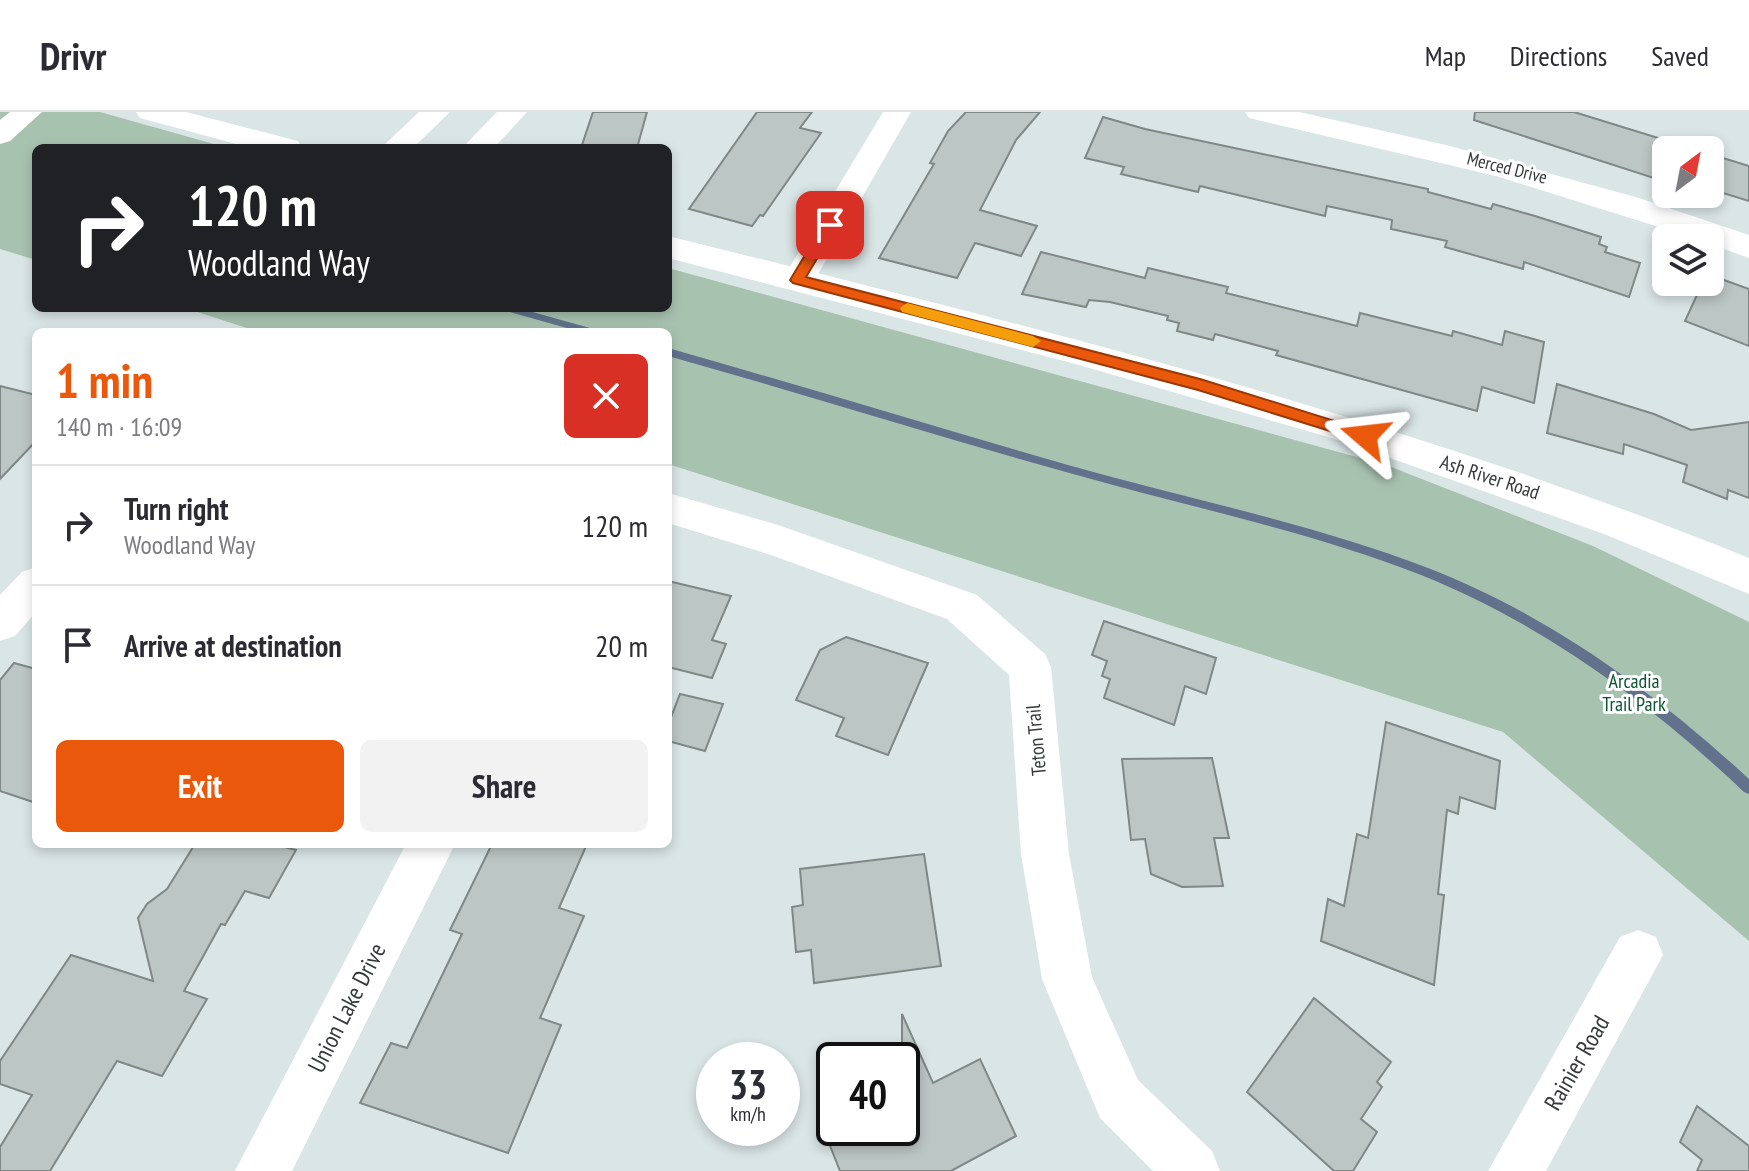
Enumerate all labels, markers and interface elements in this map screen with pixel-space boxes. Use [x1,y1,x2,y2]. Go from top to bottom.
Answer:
text: Drivr [40,31,106,80]
text: Map [1425,37,1466,74]
text: Directions [1510,37,1607,74]
text: Saved [1651,37,1709,74]
north arrow [1652,136,1724,208]
map controls [1652,136,1724,296]
street label: Merced Drive [1465,146,1550,189]
text: 120 m [188,169,317,241]
icon: right [56,176,160,280]
pin [796,191,864,259]
icon: arrive [808,203,852,247]
button: layers [1652,224,1724,296]
text: Woodland Way [188,239,370,286]
text: 1 min [56,349,153,411]
button: close [564,354,648,438]
position arrow [1323,394,1407,478]
text: 140 m · 16:09 [56,410,182,443]
street label: Ash River Road [1437,449,1543,505]
text: Turn right [124,489,228,528]
icon: right [56,503,100,547]
text: 120 m [582,506,648,545]
text: Woodland Way [124,528,255,561]
icon: arrive [56,623,100,667]
text: Arrive at destination [124,626,342,665]
text: 20 m [595,626,648,665]
park label: Arcadia Trail Park [1602,668,1666,717]
street label: Teton Trail [1020,703,1052,777]
button: Exit [56,740,344,832]
button: Share [360,740,648,832]
street label: Union Lake Drive [301,938,392,1078]
street label: Rainier Road [1537,1010,1616,1116]
speed limit sign: 40 [816,1042,920,1146]
text: 33 [729,1058,767,1110]
text: km/h [730,1101,766,1127]

